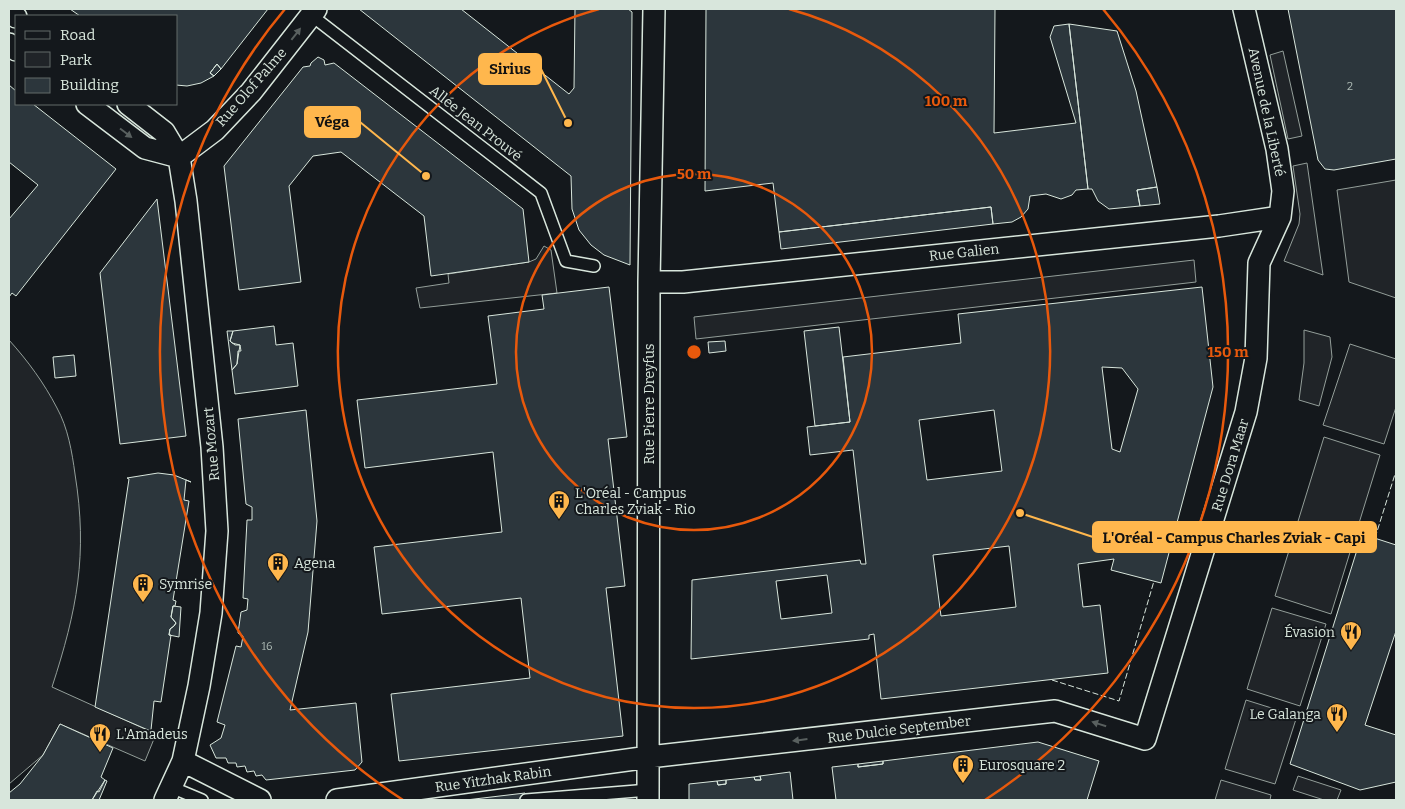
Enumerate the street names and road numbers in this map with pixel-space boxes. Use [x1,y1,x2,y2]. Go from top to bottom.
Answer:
street label: Rue Olof Palme [213,44,290,130]
street label: Avenue de la Liberté [1245,46,1288,178]
street label: Allée Jean Prouvé [426,82,525,165]
street label: Rue Galien [928,240,1000,265]
street label: Rue Pierre Dreyfus [641,343,658,465]
street label: Rue Mozart [200,406,223,482]
street label: Rue Dora Maar [1208,417,1253,514]
street label: Rue Dulcie September [826,712,972,747]
street label: Rue Yitzhak Rabin [434,763,552,796]

